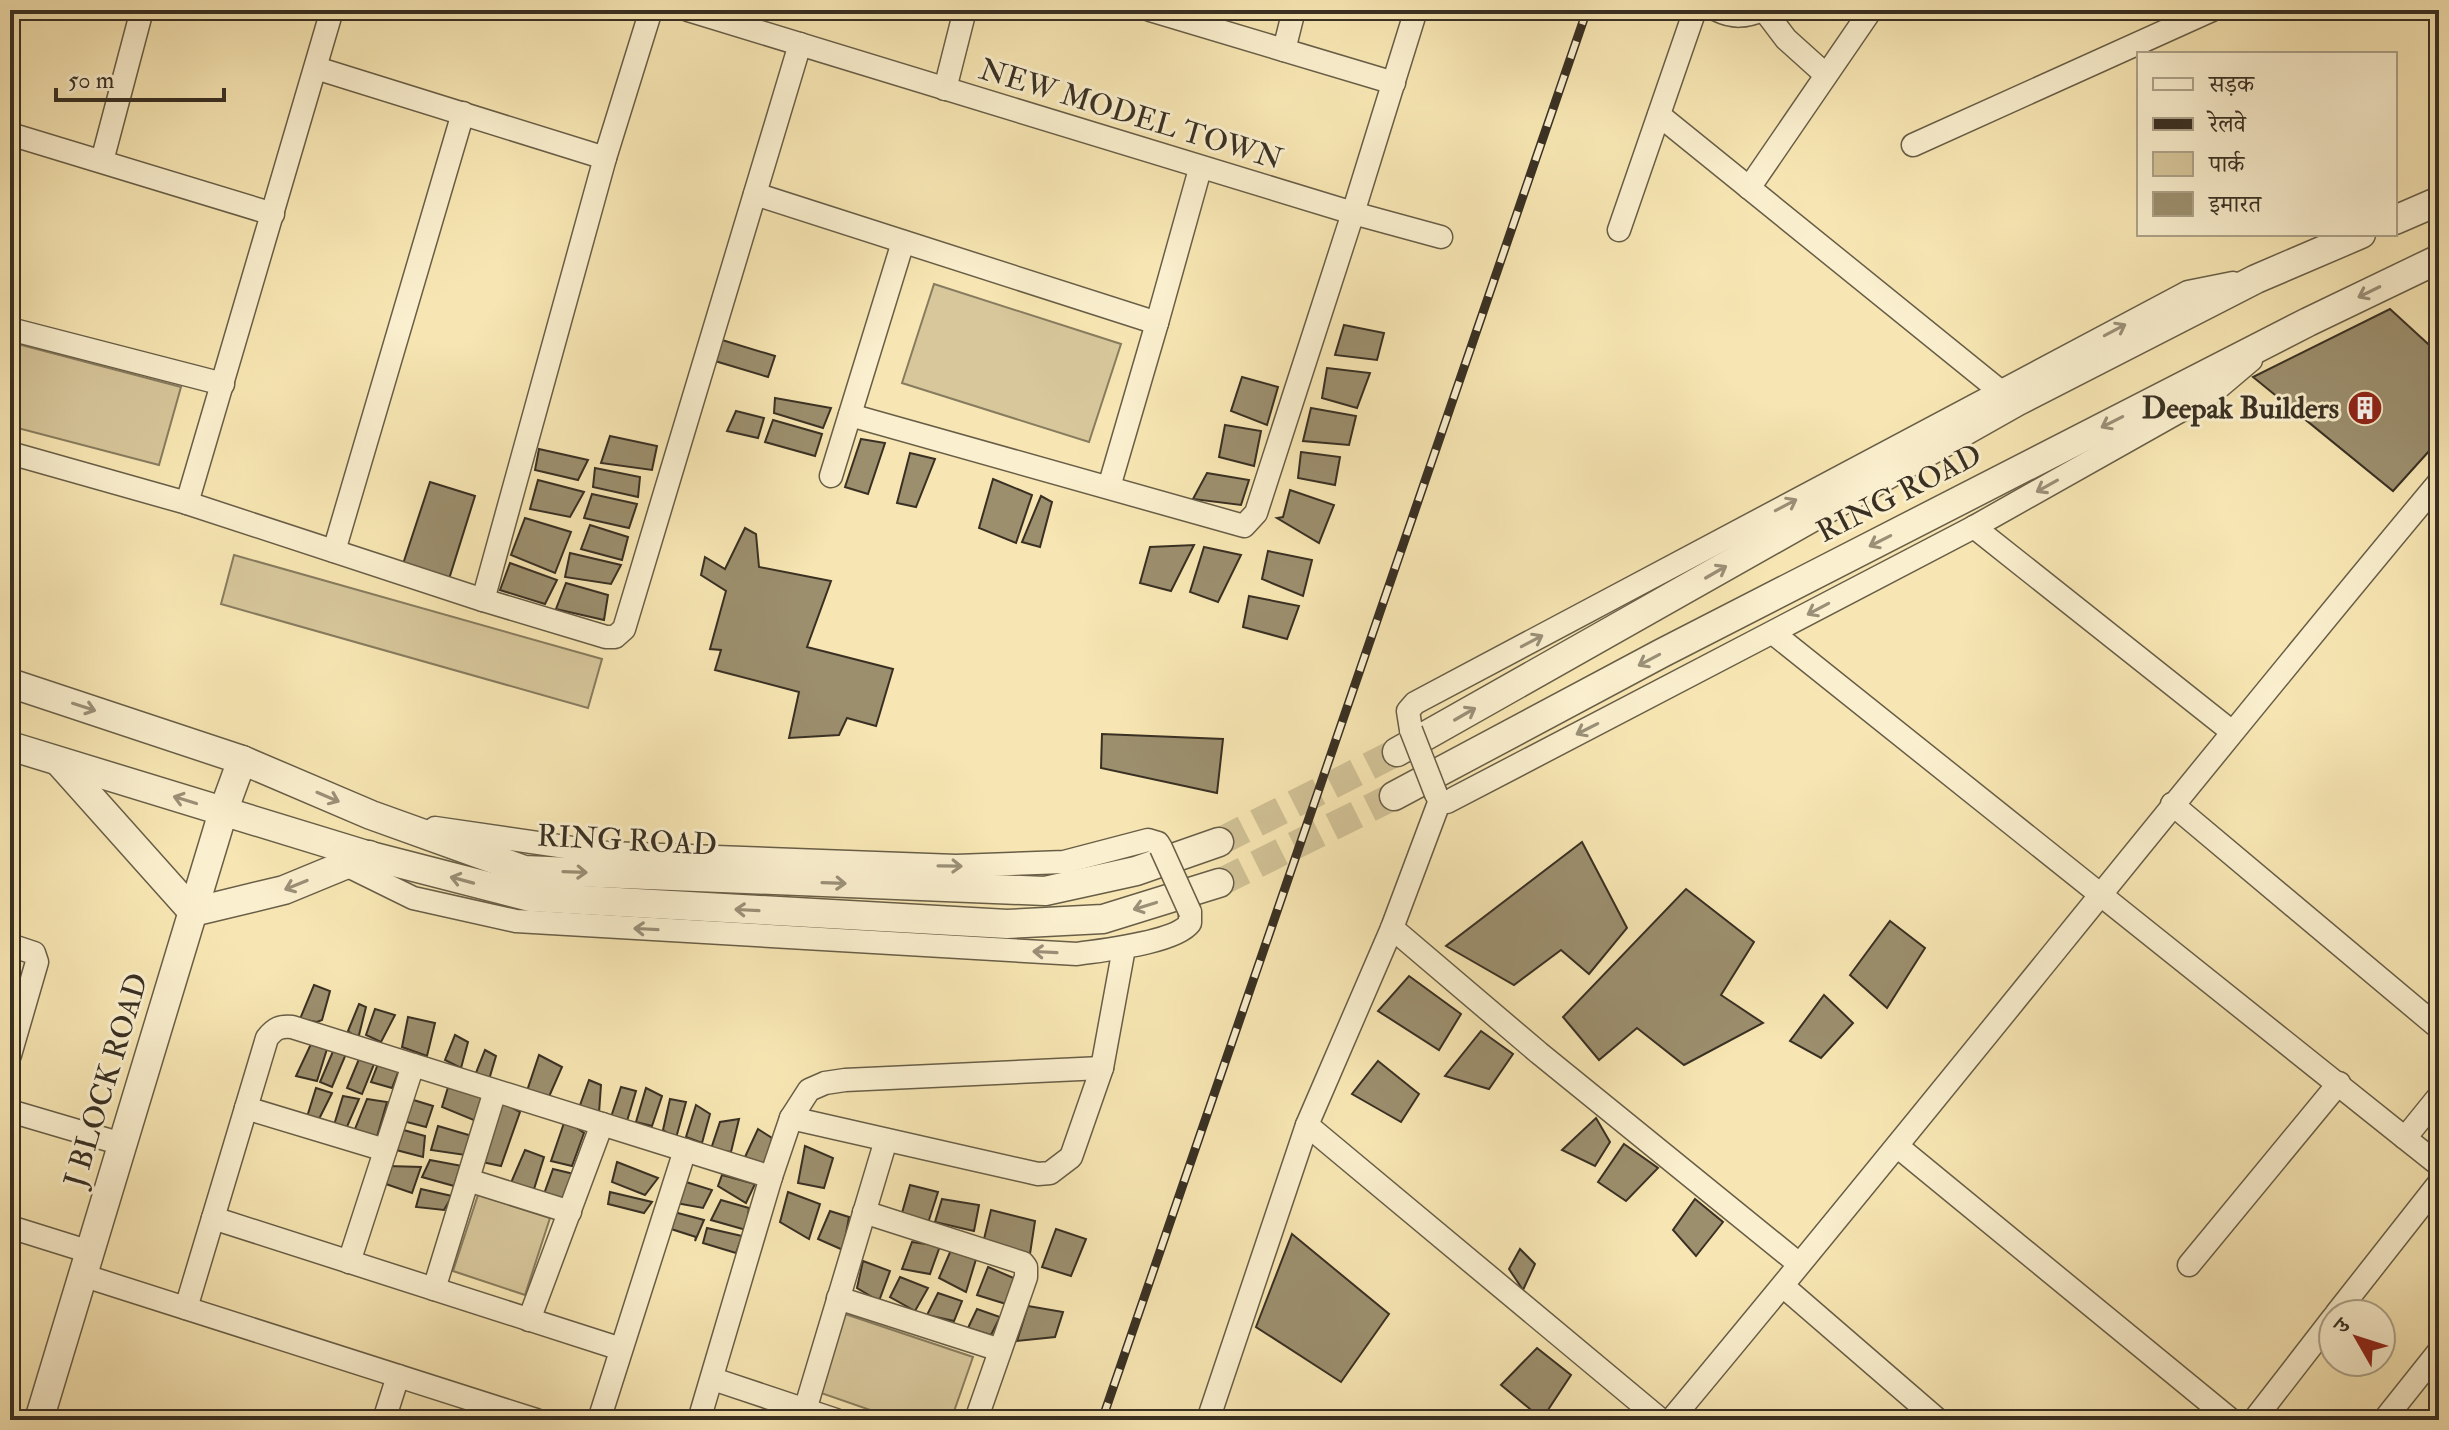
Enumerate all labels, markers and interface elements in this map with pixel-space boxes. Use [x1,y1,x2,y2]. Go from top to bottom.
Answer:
street label: NEW MODEL TOWN [975,51,1287,178]
scale bar [56,52,224,102]
legend [2137,52,2397,236]
text: 50 m [68,65,115,96]
text: सड़क [2208,69,2256,100]
text: रेलवे [2206,109,2248,140]
text: पार्क [2208,149,2246,180]
text: इमारत [2208,189,2262,220]
one-way arrow [2357,285,2381,300]
one-way arrow [2102,322,2126,338]
building icon: Deepak Builders [2346,389,2384,427]
place label: Deepak Builders [2142,390,2339,427]
one-way arrow [2100,415,2124,431]
street label: RING ROAD [1811,436,1988,551]
one-way arrow [2036,478,2059,494]
one-way arrow [1774,496,1797,512]
one-way arrow [1869,534,1893,550]
one-way arrow [1704,564,1727,580]
one-way arrow [1807,602,1831,618]
one-way arrow [1520,632,1544,648]
one-way arrow [1638,653,1662,669]
one-way arrow [71,701,96,716]
one-way arrow [1453,706,1476,722]
one-way arrow [1576,722,1600,738]
one-way arrow [315,790,340,805]
one-way arrow [173,792,198,807]
street label: RING ROAD [536,817,718,864]
one-way arrow [936,858,963,873]
one-way arrow [561,865,588,880]
one-way arrow [450,871,476,886]
one-way arrow [820,875,847,890]
one-way arrow [284,878,309,893]
one-way arrow [1133,900,1158,914]
one-way arrow [734,902,761,917]
one-way arrow [633,921,660,936]
one-way arrow [1032,944,1059,959]
street label: J BLOCK ROAD [56,969,157,1193]
north arrow [2317,1298,2397,1378]
text: उ [2327,1311,2358,1341]

